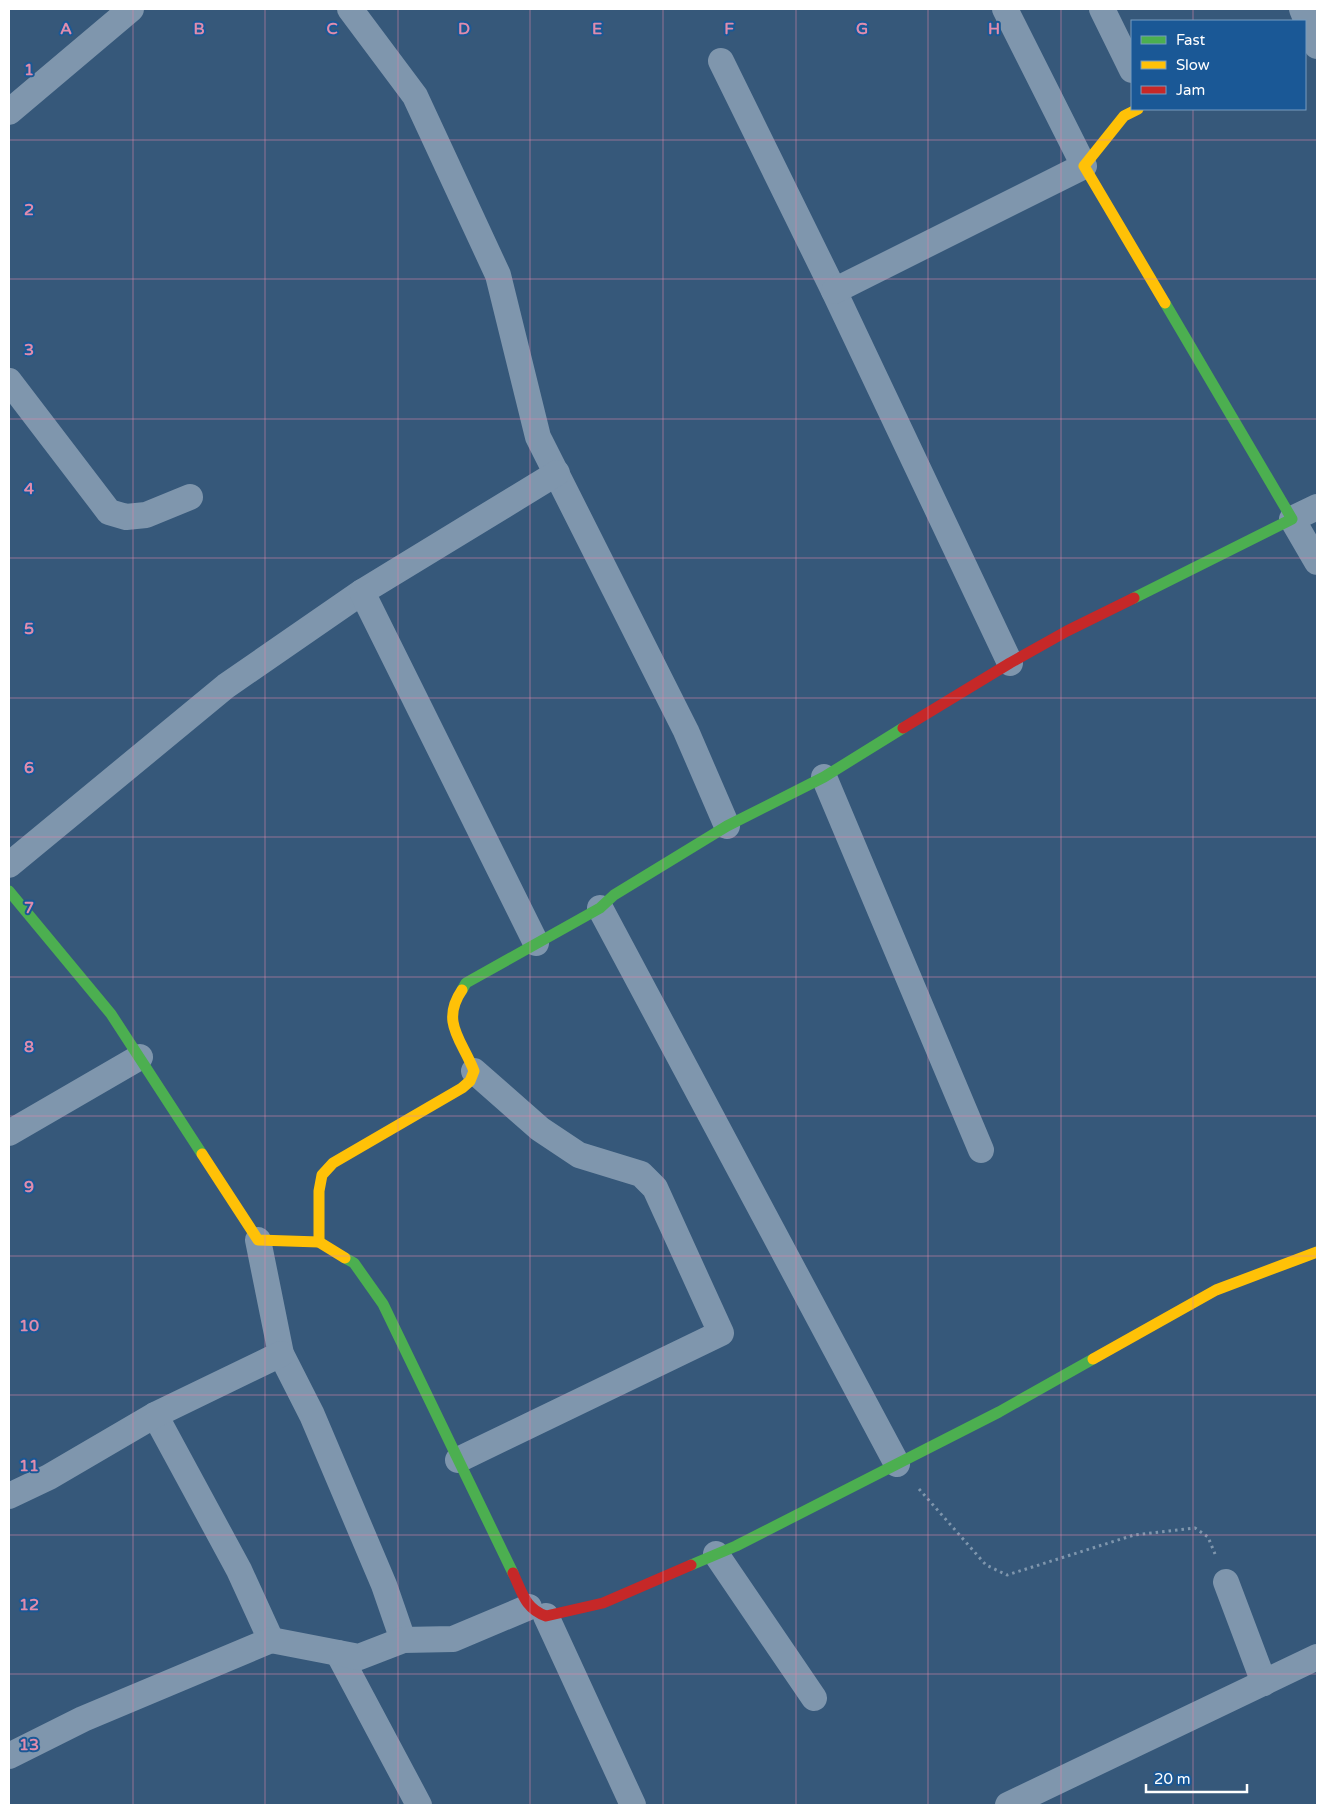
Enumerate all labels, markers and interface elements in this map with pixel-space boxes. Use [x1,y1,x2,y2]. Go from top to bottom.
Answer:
text: A [60,19,72,39]
text: B [193,19,205,39]
text: C [326,19,338,39]
text: D [458,19,470,39]
text: E [592,19,602,39]
text: F [724,19,734,39]
text: G [856,19,868,39]
text: H [988,19,1000,39]
legend [1131,20,1306,110]
text: Fast [1176,31,1206,49]
text: Slow [1176,56,1210,74]
text: 1 [24,60,34,80]
text: Jam [1176,81,1205,99]
text: 2 [24,200,34,220]
text: 3 [24,340,34,360]
text: 4 [24,479,34,499]
text: 5 [24,619,34,639]
text: 6 [24,758,34,778]
text: 7 [24,898,34,918]
text: 8 [24,1037,34,1057]
text: 9 [24,1177,34,1197]
text: 10 [19,1316,39,1336]
text: 11 [19,1456,39,1476]
text: 12 [19,1595,39,1615]
text: 13 [19,1735,39,1755]
scale bar [1146,1762,1247,1794]
text: 20 m [1154,1770,1191,1788]

